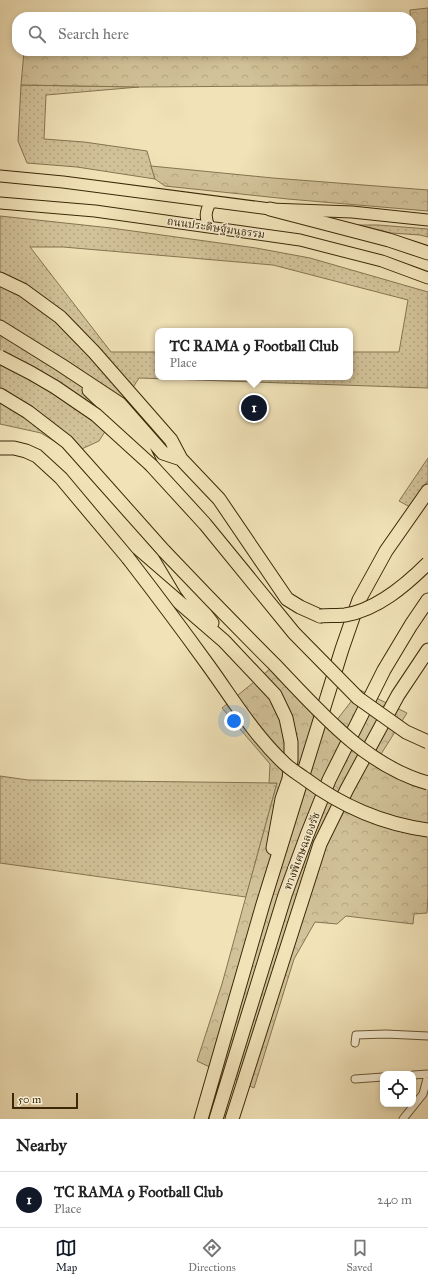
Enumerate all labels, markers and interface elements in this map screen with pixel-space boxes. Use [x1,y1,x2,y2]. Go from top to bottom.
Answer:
search box [12,12,416,56]
icon: search [26,23,48,45]
text: Search here [58,25,129,43]
street label: ถนนประดิษฐ์มนูธรรม [166,215,266,241]
popup [155,328,353,380]
text: TC RAMA 9 Football Club [169,337,339,355]
text: Place [169,355,197,371]
pin: 1 [241,393,267,423]
your location [224,711,244,731]
street label: ทางพิเศษฉลองรัช [281,810,323,892]
map controls [380,1071,416,1107]
button: locate [380,1071,416,1107]
scale bar [12,1091,78,1110]
text: 50 m [18,1093,41,1106]
text: Nearby [16,1135,67,1156]
text: TC RAMA 9 Football Club [54,1183,223,1201]
text: 1 [26,1192,32,1208]
text: 240 m [377,1192,412,1208]
text: Place [54,1201,81,1217]
tab: Map [55,1237,77,1274]
tab: Directions [188,1237,236,1274]
tab: Saved [346,1237,373,1274]

